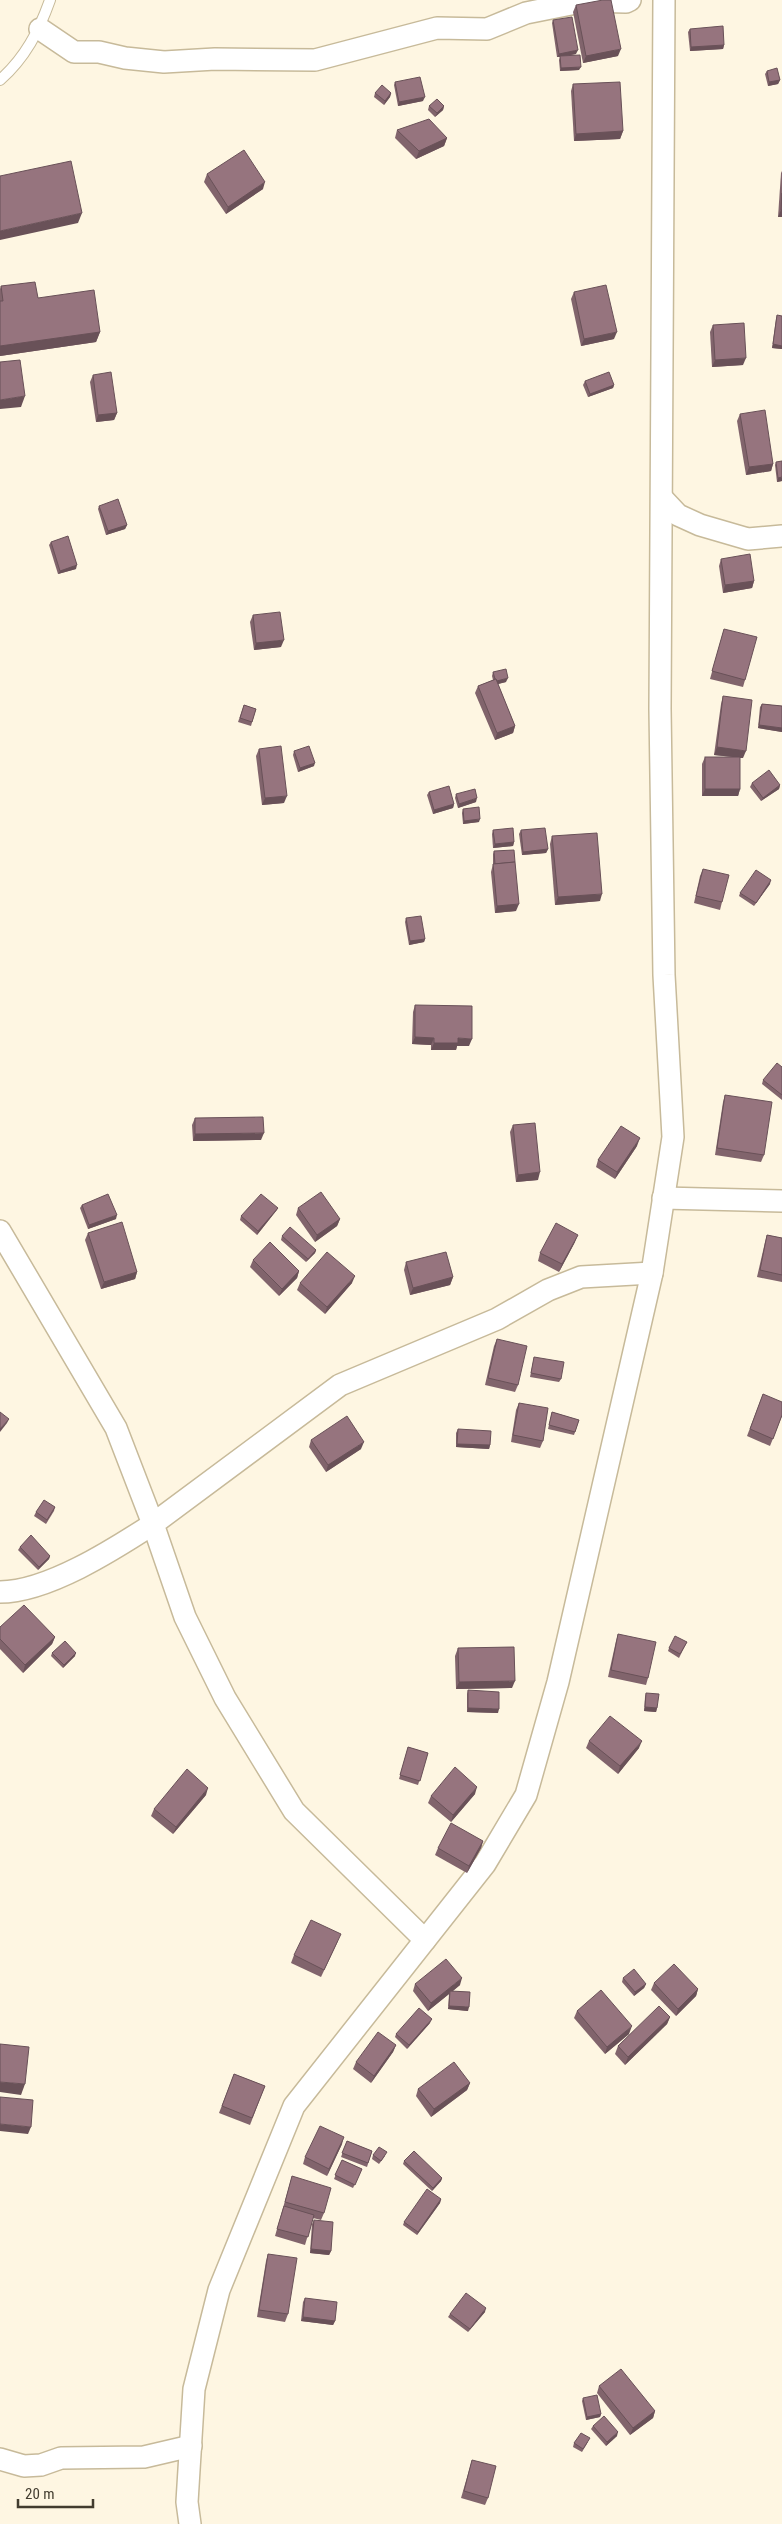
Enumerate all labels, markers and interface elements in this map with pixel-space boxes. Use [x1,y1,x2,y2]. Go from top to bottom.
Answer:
scale bar [18,2476,92,2508]
text: 20 m [25,2485,55,2503]

